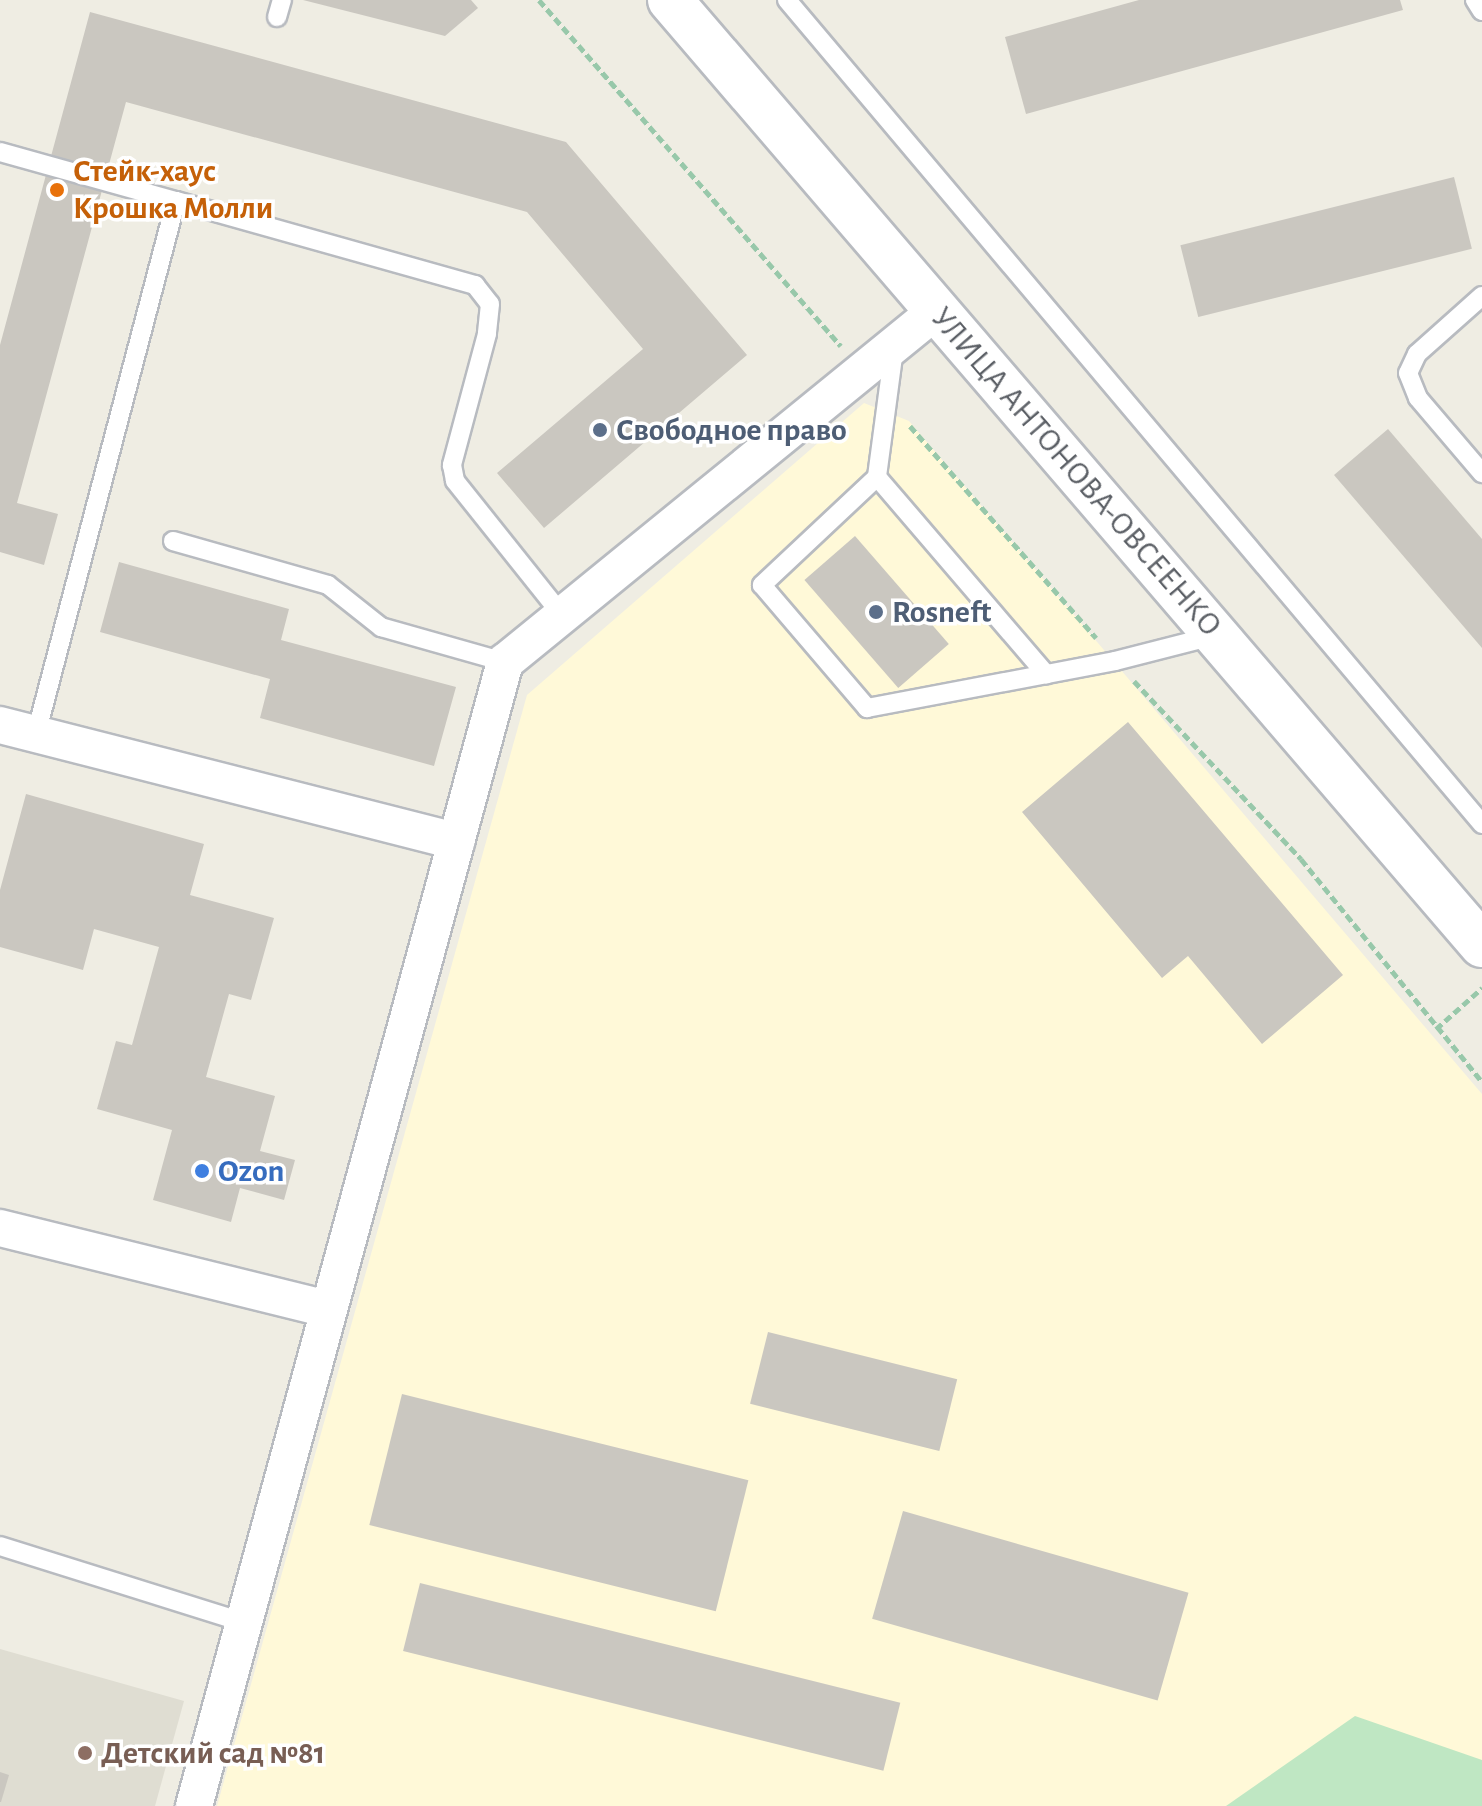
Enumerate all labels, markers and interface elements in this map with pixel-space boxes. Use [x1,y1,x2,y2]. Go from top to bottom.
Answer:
place label: Стейк-хаус Крошка Молли [73,153,273,228]
marker: Стейк-хаус Крошка Молли [48,181,66,199]
street label: УЛИЦА АНТОНОВА-ОВСЕЕНКО [923,300,1229,644]
place label: Свободное право [616,411,847,449]
marker: Свободное право [591,421,609,439]
place label: Rosneft [892,593,991,631]
marker: Rosneft [867,603,885,621]
place label: Ozon [218,1152,284,1190]
marker: Ozon [193,1162,211,1180]
place label: Детский сад №81 [101,1734,325,1772]
marker: Детский сад №81 [76,1744,94,1762]

